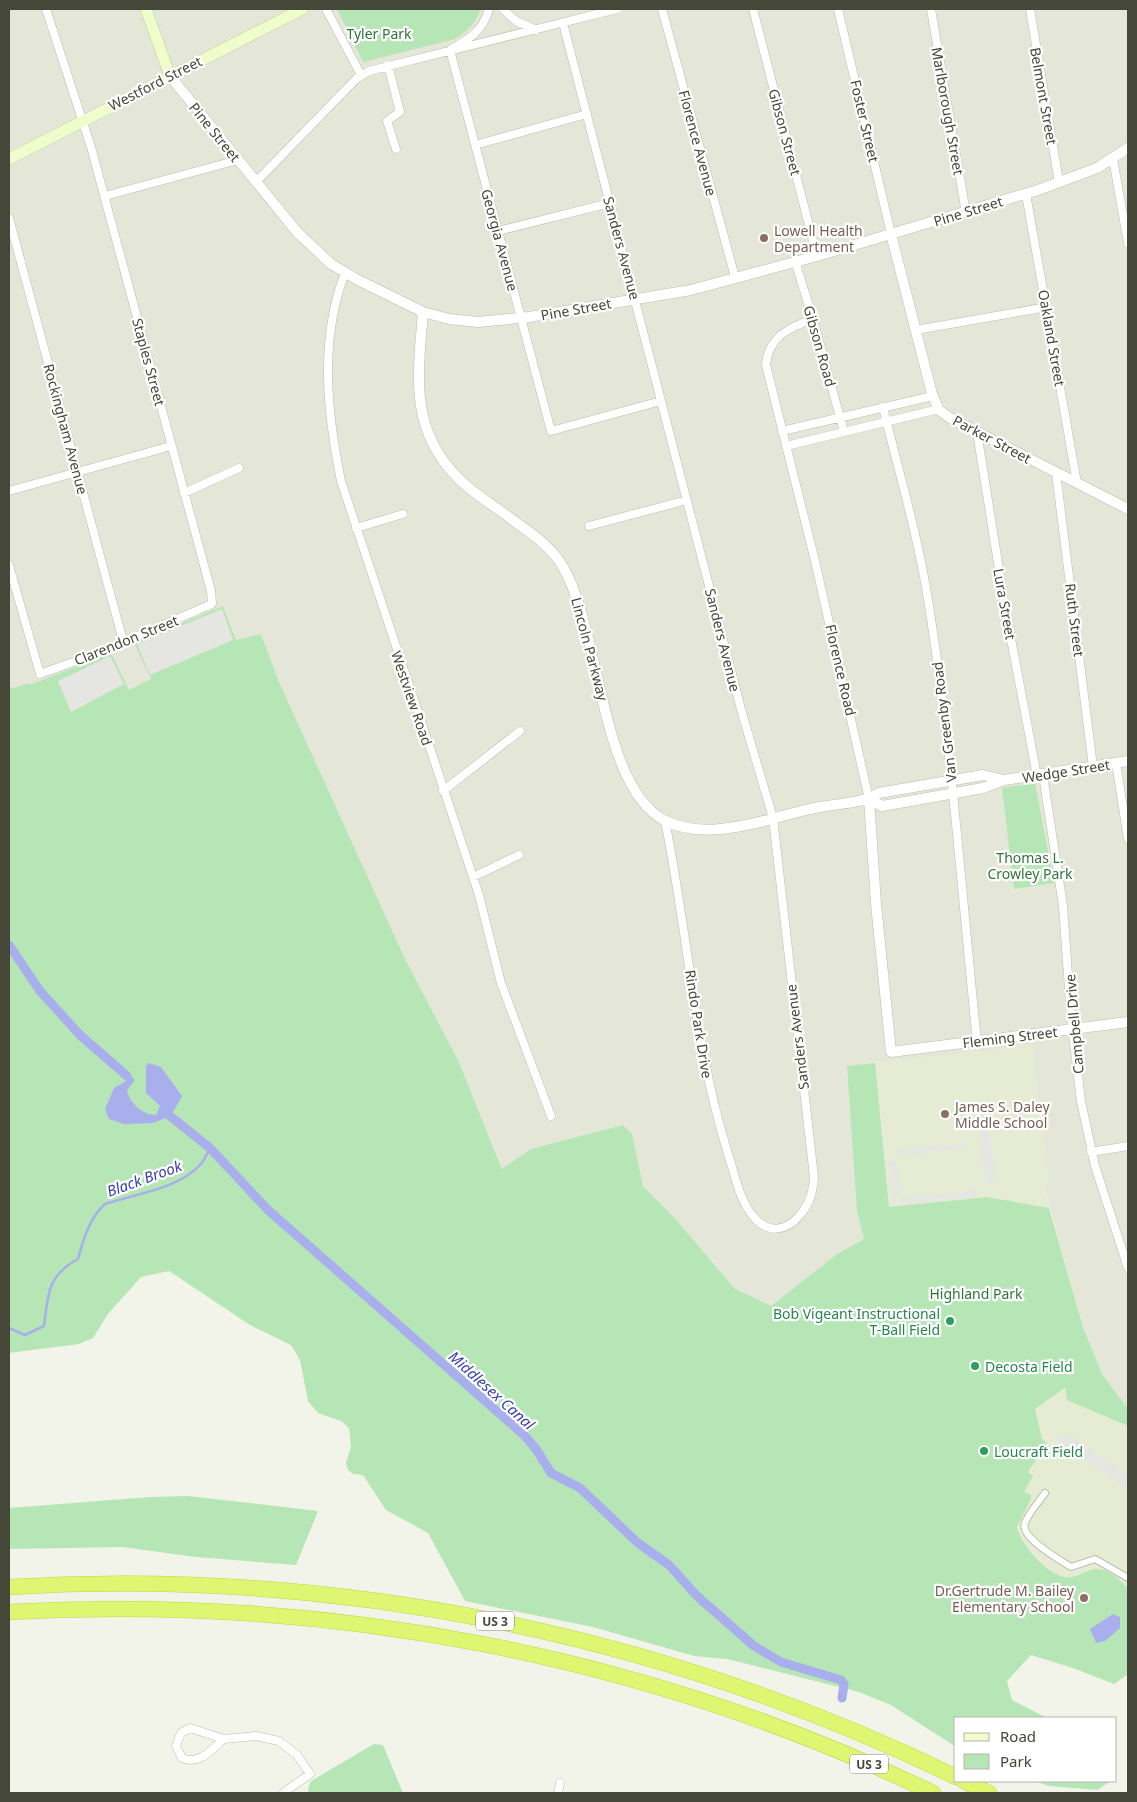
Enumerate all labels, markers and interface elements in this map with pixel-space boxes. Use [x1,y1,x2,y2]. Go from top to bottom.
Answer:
park label: Tyler Park [346,24,412,43]
street label: Marlborough Street [927,46,969,176]
street label: Belmont Street [1026,46,1062,146]
street label: Westford Street [105,51,205,115]
street label: Foster Street [846,78,884,164]
street label: Gibson Street [764,87,806,177]
street label: Florence Avenue [675,88,721,198]
street label: Pine Street [185,98,245,166]
street label: Georgia Avenue [477,187,523,293]
street label: Pine Street [931,191,1005,231]
street label: Sanders Avenue [599,194,645,302]
place label: Lowell Health Department [774,221,863,256]
marker: Lowell Health Department [758,232,770,244]
street label: Oakland Street [1034,288,1070,388]
street label: Pine Street [539,293,613,325]
street label: Gibson Road [799,303,841,389]
street label: Staples Street [128,316,170,408]
street label: Rockingham Avenue [39,362,93,497]
street label: Parker Street [950,410,1034,468]
street label: Lura Street [989,567,1021,641]
street label: Ruth Street [1061,582,1089,658]
street label: Sanders Avenue [701,586,745,694]
street label: Lincoln Parkway [567,595,613,704]
street label: Clarendon Street [71,610,181,670]
street label: Florence Road [821,622,861,718]
street label: Westview Road [387,648,437,748]
street label: Van Greenby Road [927,661,961,783]
street label: Wedge Street [1021,755,1111,787]
park label: Thomas L. Crowley Park [987,848,1073,883]
street label: Rindo Park Drive [681,968,717,1080]
street label: Campbell Drive [1060,973,1088,1075]
street label: Sanders Avenue [781,983,813,1091]
street label: Fleming Street [961,1022,1059,1052]
place label: James S. Daley Middle School [953,1097,1050,1132]
marker: James S. Daley Middle School [939,1108,951,1120]
water label: Black Brook [104,1155,185,1201]
park label: Highland Park [929,1284,1023,1303]
place label: Bob Vigeant Instructional T-Ball Field [773,1304,940,1339]
marker: Bob Vigeant Instructional T-Ball Field [944,1315,956,1327]
water label: Middlesex Canal [445,1346,540,1435]
place label: Decosta Field [985,1357,1073,1376]
marker: Decosta Field [969,1360,981,1372]
place label: Loucraft Field [994,1442,1083,1461]
marker: Loucraft Field [978,1445,990,1457]
place label: Dr.Gertrude M. Bailey Elementary School [935,1581,1075,1616]
marker: Dr.Gertrude M. Bailey Elementary School [1078,1592,1090,1604]
road number: US 3 [476,1612,514,1630]
legend [954,1717,1117,1782]
text: Road [1000,1726,1036,1746]
text: Park [1000,1751,1032,1771]
road number: US 3 [850,1755,888,1774]

